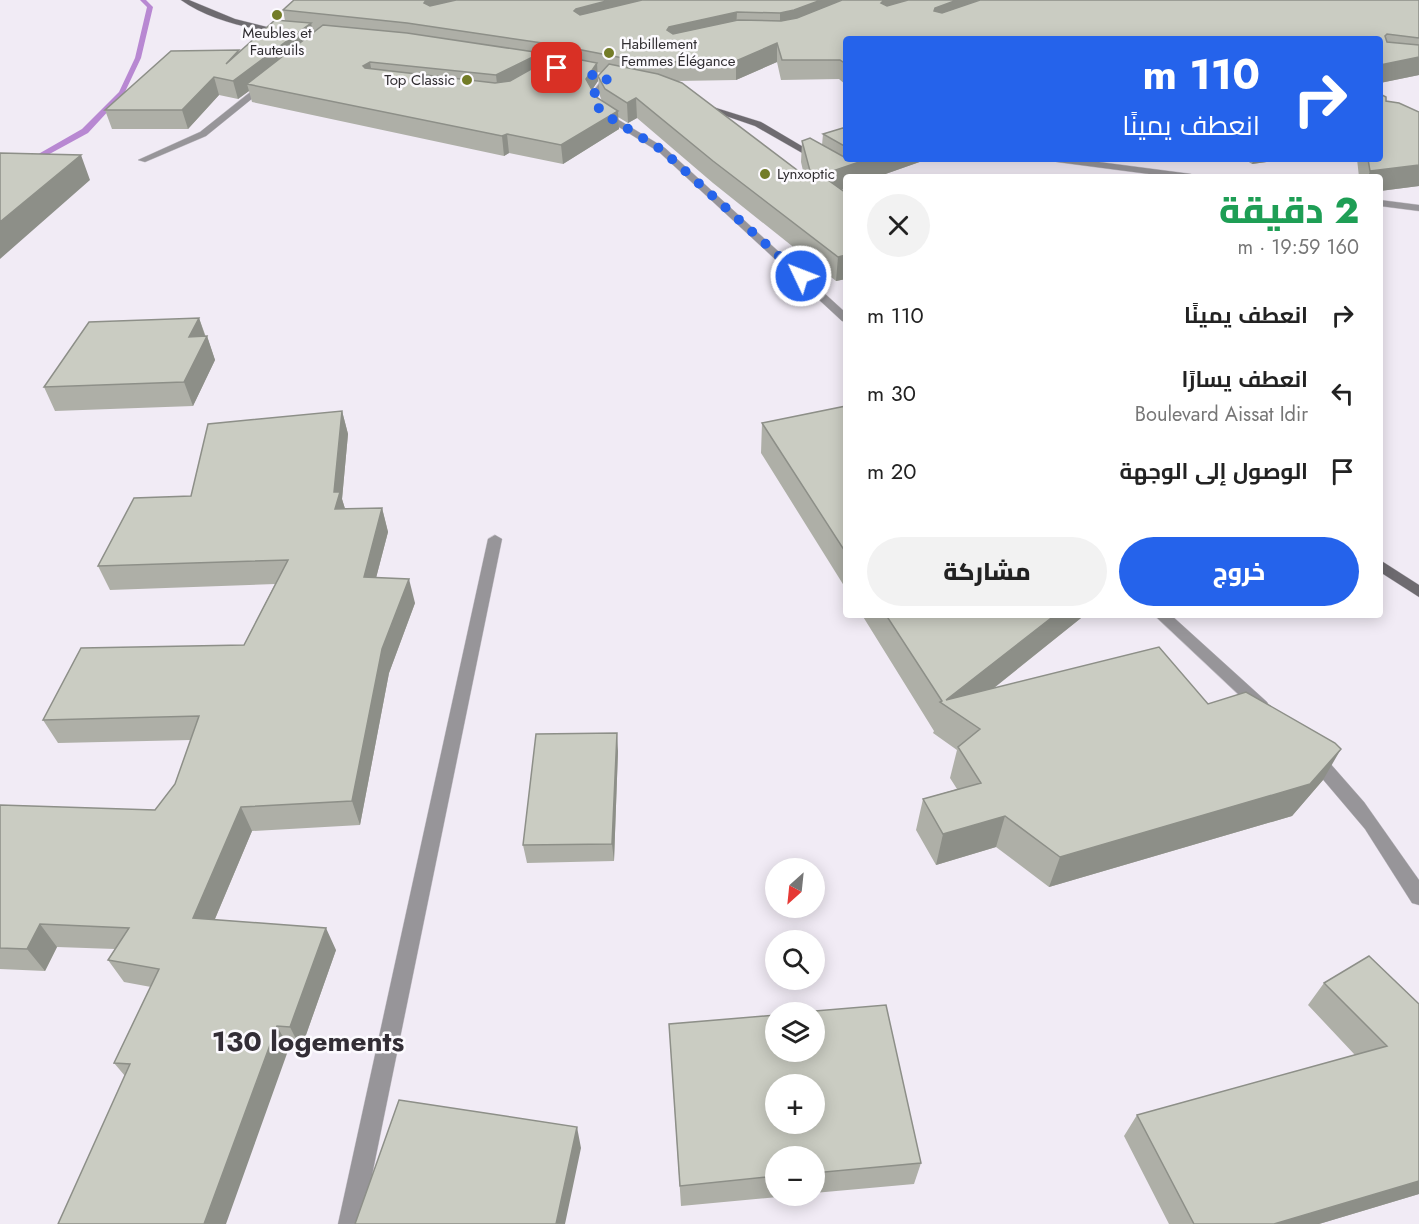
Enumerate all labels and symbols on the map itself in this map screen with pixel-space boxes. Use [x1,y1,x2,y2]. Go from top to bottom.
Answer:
marker: Meubles et Fauteuils [270,8,284,22]
place label: Meubles et Fauteuils [242,22,312,61]
place label: Habillement Femmes Élégance [621,33,736,72]
pin [531,42,582,93]
marker: Habillement Femmes Élégance [602,46,616,60]
place label: Top Classic [384,69,455,91]
marker: Top Classic [460,73,474,87]
place label: Lynxoptic [777,163,835,185]
marker: Lynxoptic [758,167,772,181]
position arrow [769,244,833,308]
north arrow [765,858,825,918]
district label: 130 logements [212,1021,405,1062]

